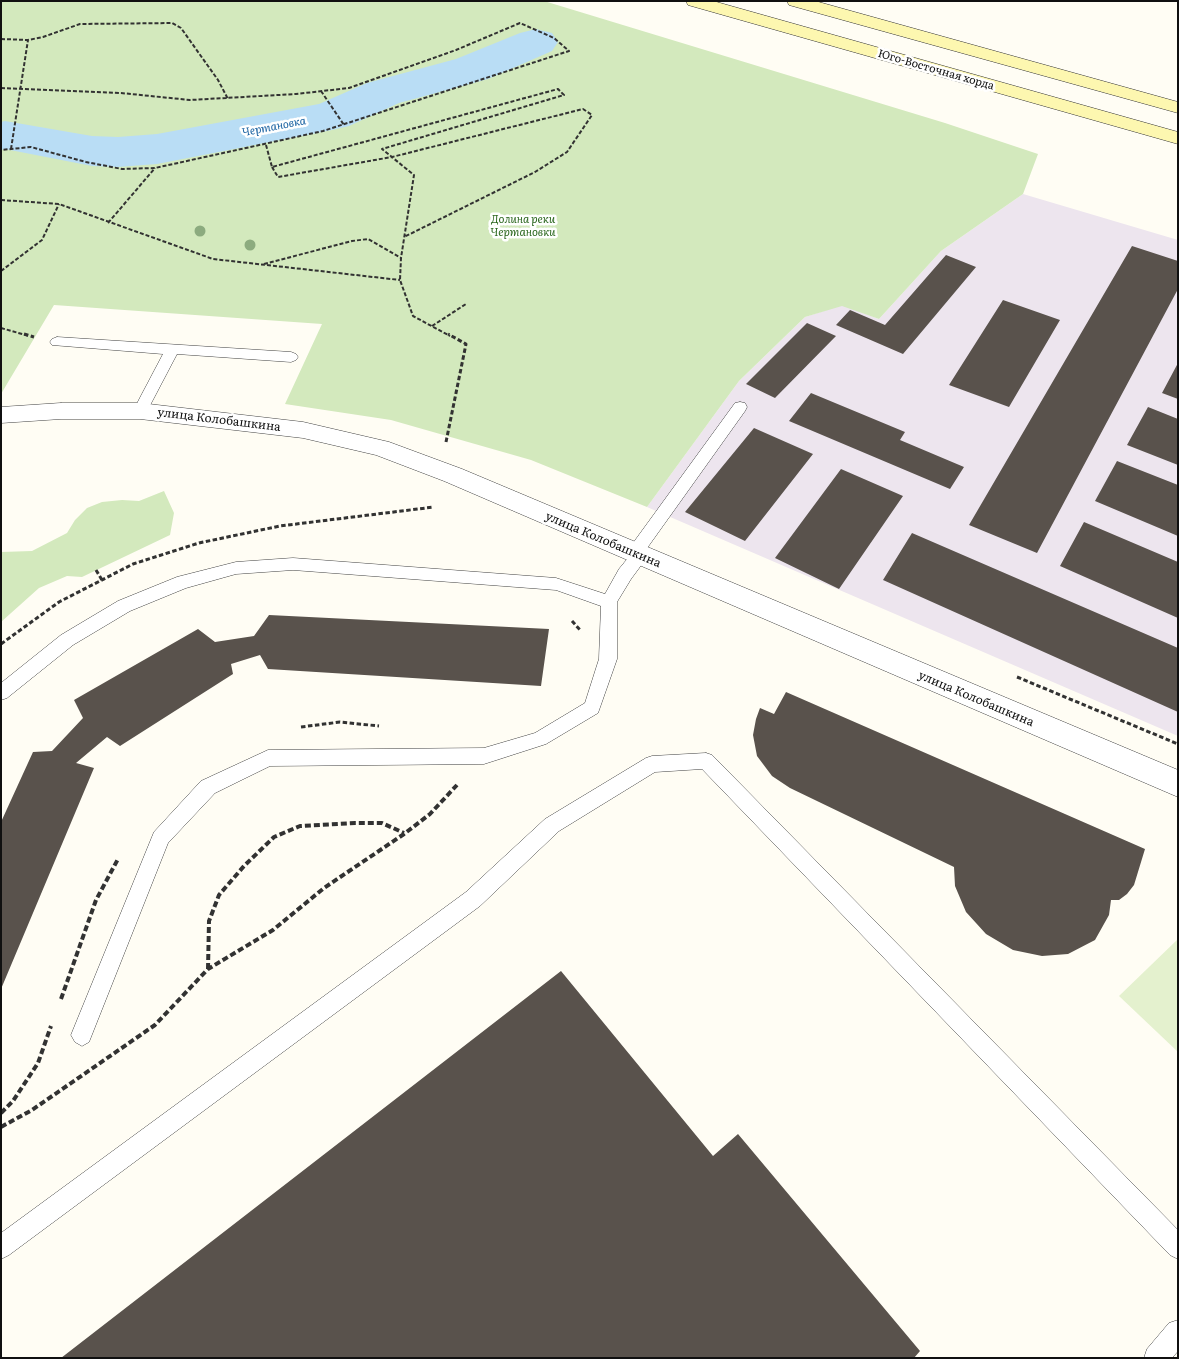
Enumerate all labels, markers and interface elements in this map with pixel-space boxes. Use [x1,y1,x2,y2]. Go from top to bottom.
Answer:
street label: Юго-Восточная хорда [876,47,996,93]
water label: Чертановка [241,114,307,140]
park label: Долина реки Чертановки [490,213,556,239]
street label: улица Колобашкина [156,405,282,435]
street label: улица Колобашкина [543,509,663,571]
street label: улица Колобашкина [916,668,1036,730]

